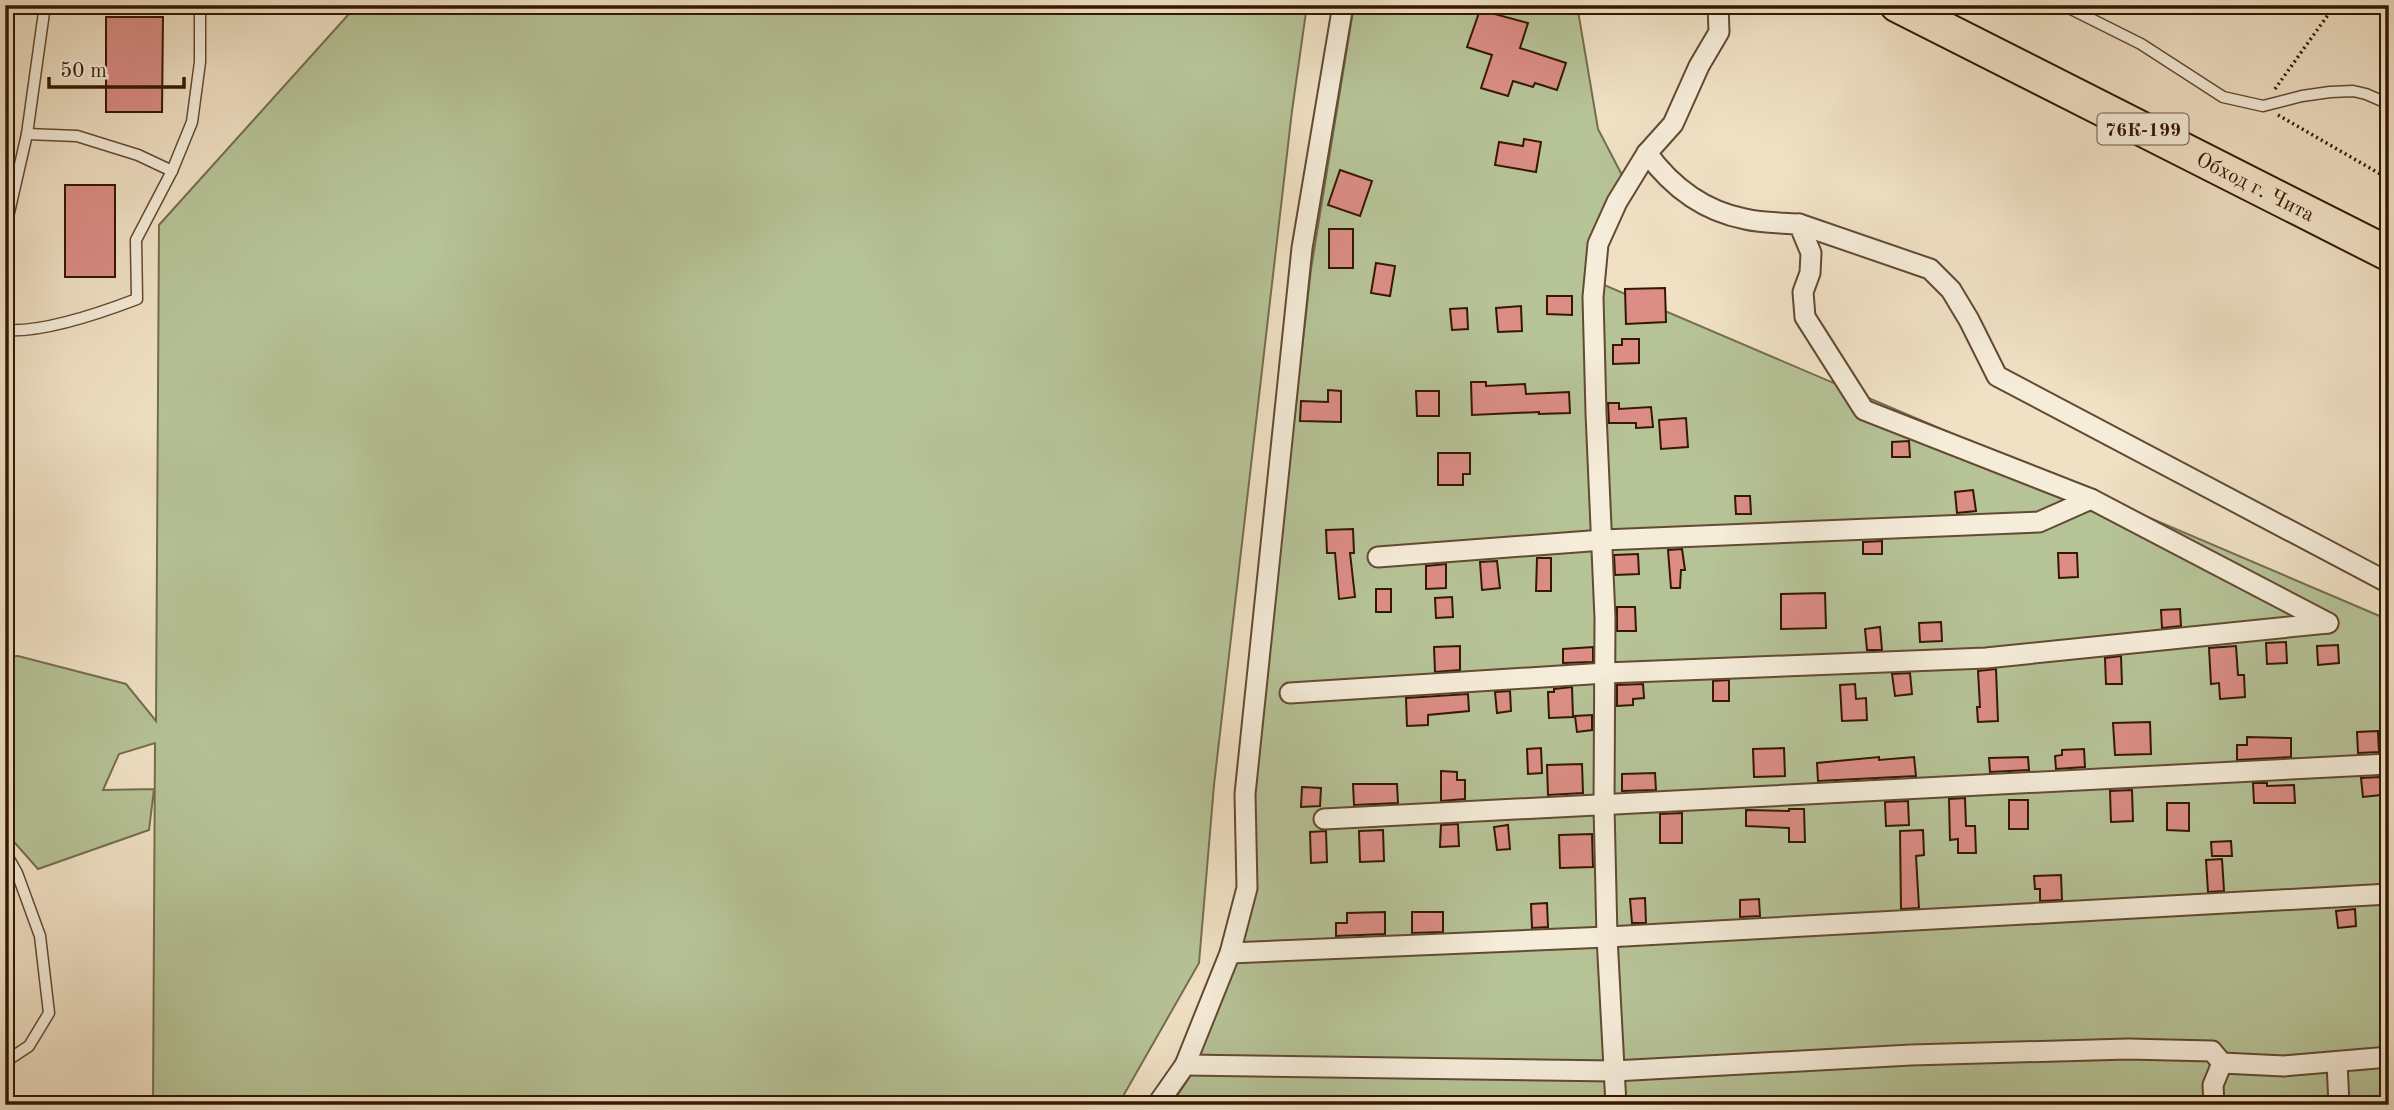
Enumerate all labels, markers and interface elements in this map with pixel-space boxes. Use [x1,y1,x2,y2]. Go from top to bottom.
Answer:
scale bar [49,46,184,90]
text: 50 m [60,61,107,82]
road number: 76К-199 [2098,113,2188,144]
street label: Обход г. Чита [2192,149,2318,226]

